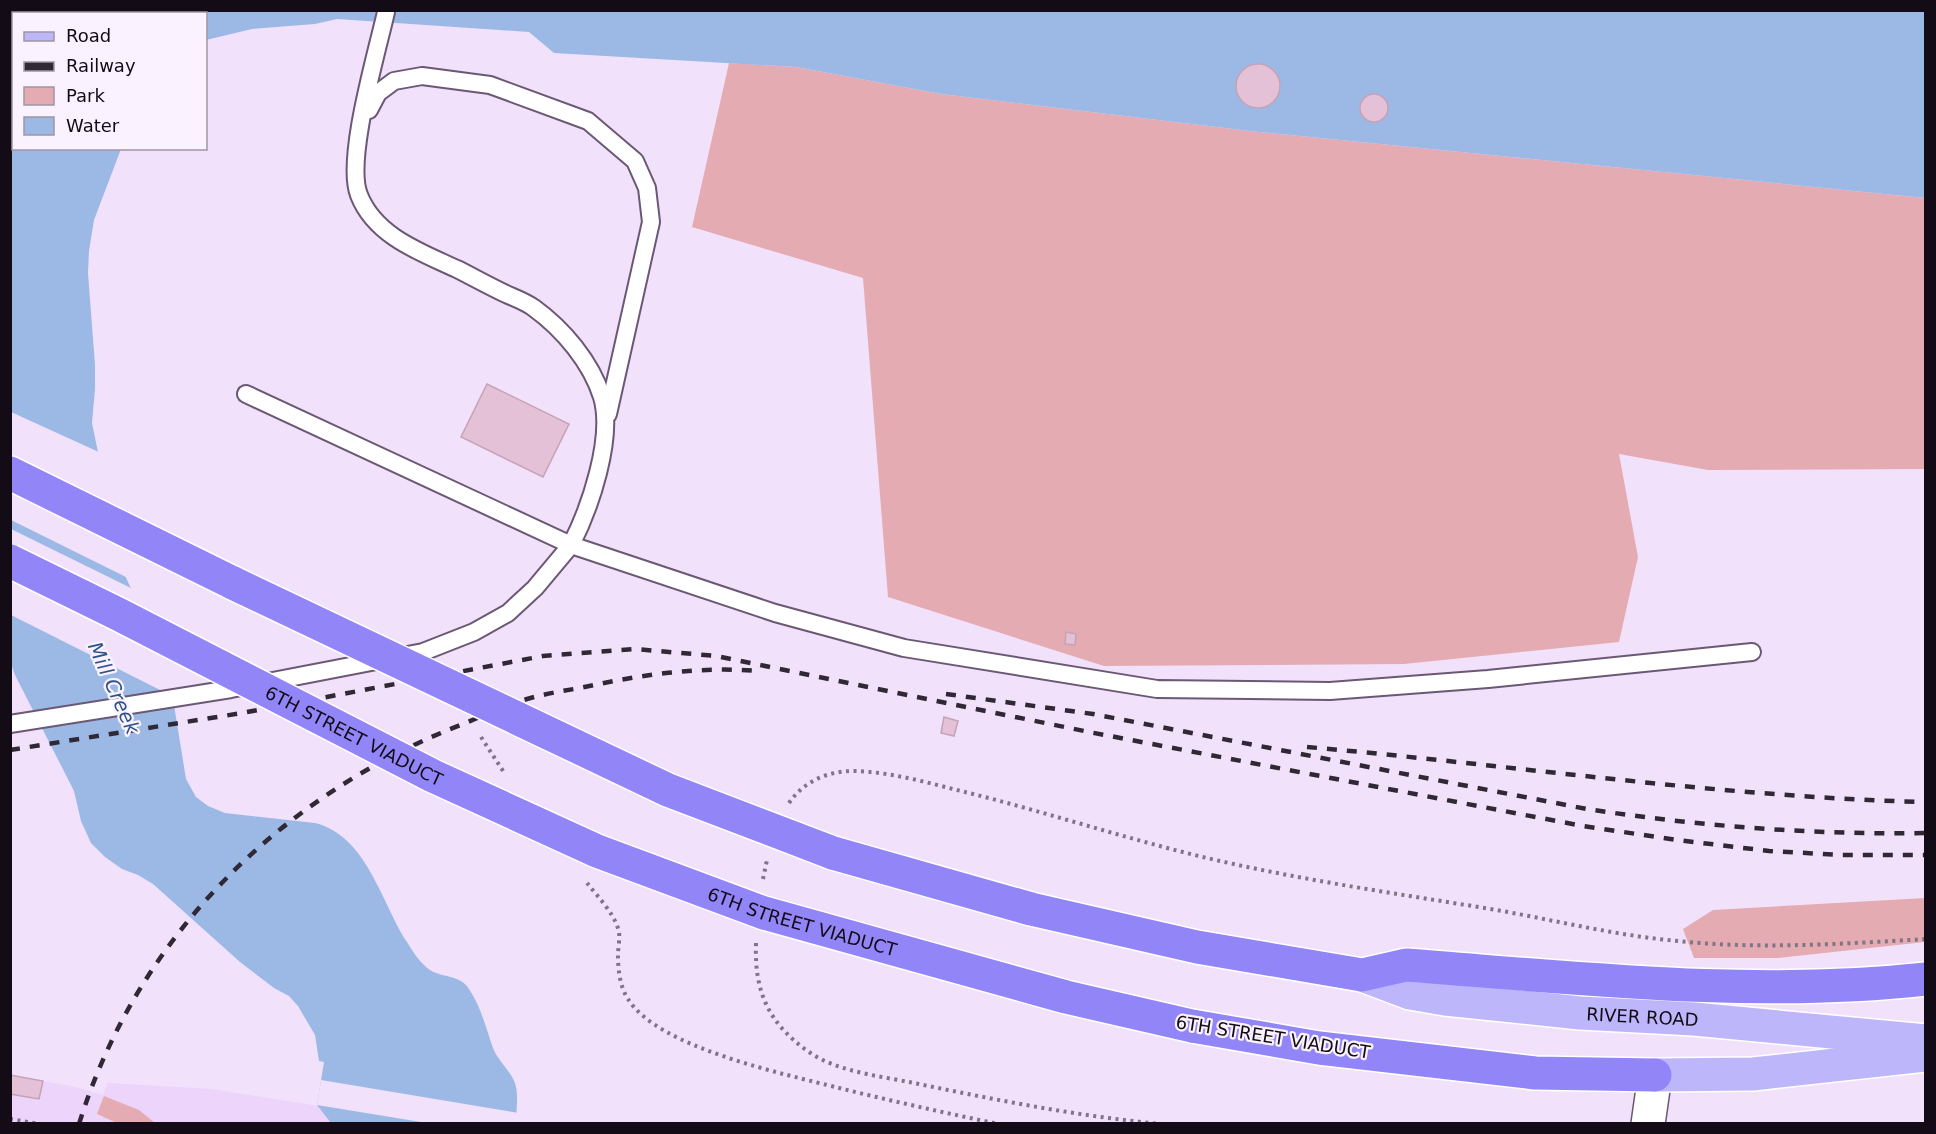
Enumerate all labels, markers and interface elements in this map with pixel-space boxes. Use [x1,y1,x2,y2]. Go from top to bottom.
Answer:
legend [12,12,207,150]
text: Road [66,25,111,46]
text: Railway [66,55,136,76]
text: Park [66,85,105,106]
text: Water [66,115,120,136]
water label: Mill Creek [83,638,146,739]
street label: 6TH STREET VIADUCT [262,681,447,790]
street label: 6TH STREET VIADUCT [705,882,900,960]
street label: RIVER ROAD [1586,1003,1699,1030]
street label: 6TH STREET VIADUCT [1174,1011,1373,1063]

